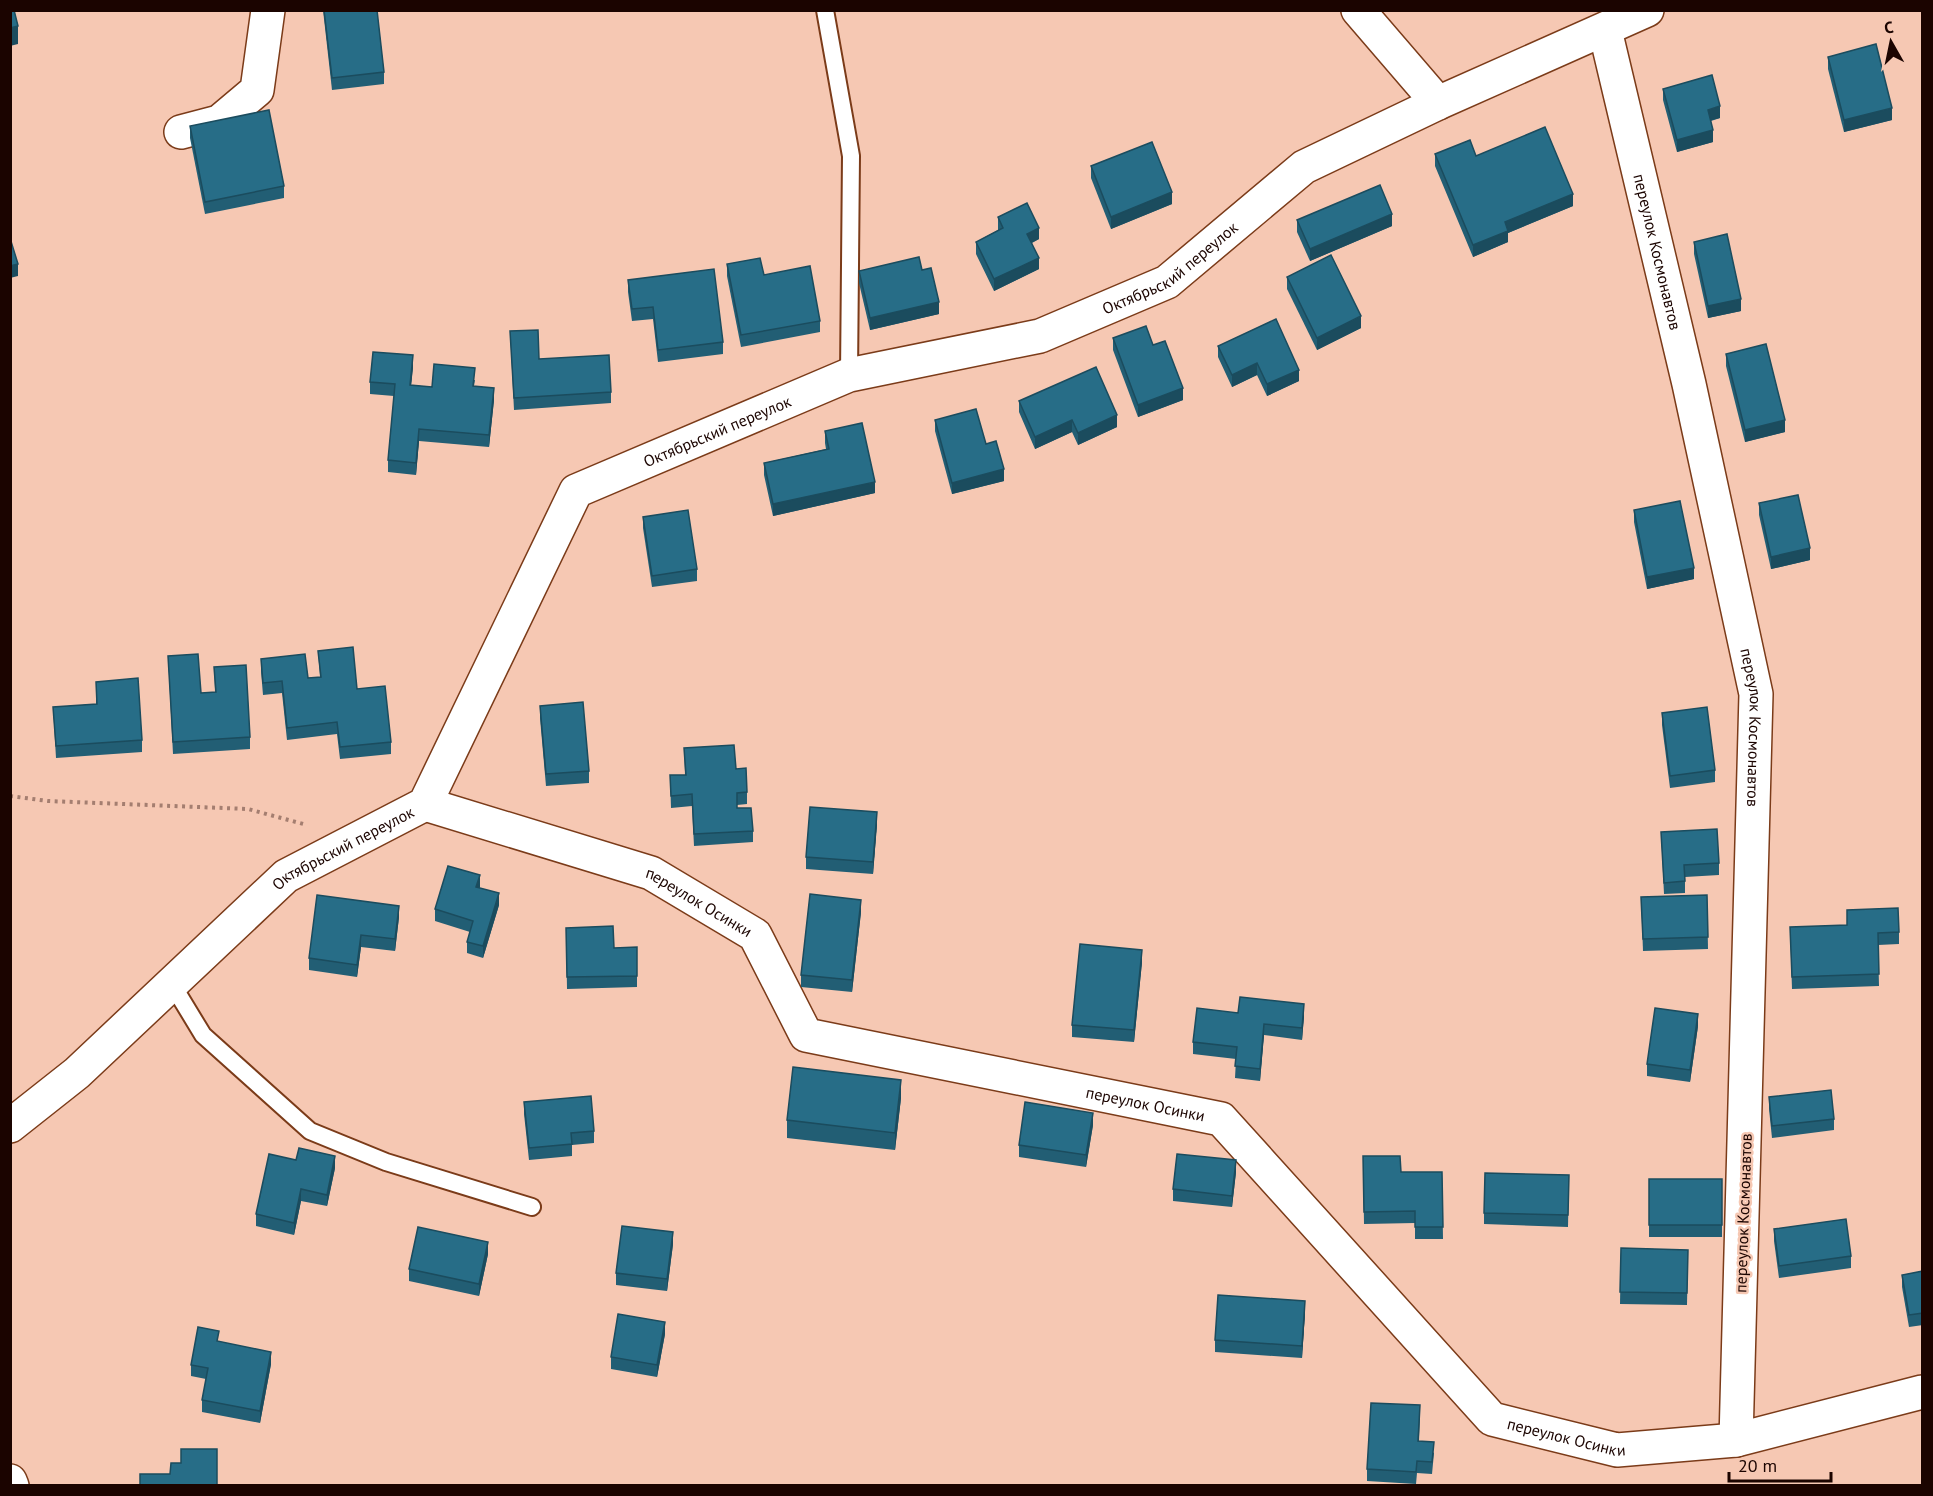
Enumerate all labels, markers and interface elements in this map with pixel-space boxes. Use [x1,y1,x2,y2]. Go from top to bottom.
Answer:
north arrow [1861,12,1921,72]
text: С [1883,17,1895,38]
street label: переулок Космонавтов [1629,172,1686,332]
street label: Октябрьский переулок [1099,217,1242,318]
street label: Октябрьский переулок [640,391,794,471]
street label: переулок Космонавтов [1736,646,1766,807]
street label: Октябрьский переулок [268,801,418,894]
street label: переулок Осинки [643,862,756,941]
street label: переулок Осинки [1084,1082,1207,1126]
street label: переулок Космонавтов [1730,1133,1756,1293]
street label: переулок Осинки [1505,1413,1626,1460]
scale bar [1729,1445,1831,1483]
text: 20 m [1738,1454,1777,1477]

